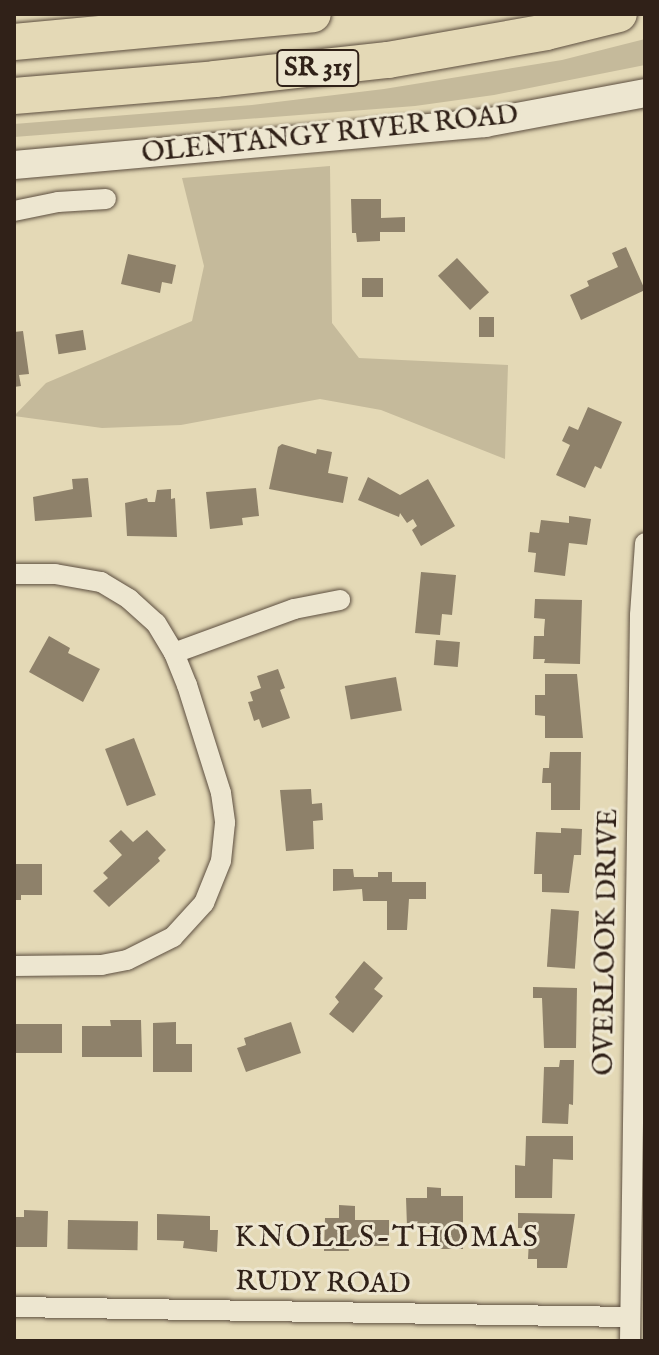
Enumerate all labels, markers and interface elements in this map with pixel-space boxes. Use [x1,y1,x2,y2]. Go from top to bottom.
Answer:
road number: SR 315 [276,46,360,90]
street label: OLENTANGY RIVER ROAD [140,99,520,171]
street label: OVERLOOK DRIVE [588,808,626,1076]
district label: KNOLLS-THOMAS [234,1220,540,1256]
street label: RUDY ROAD [235,1266,411,1302]

